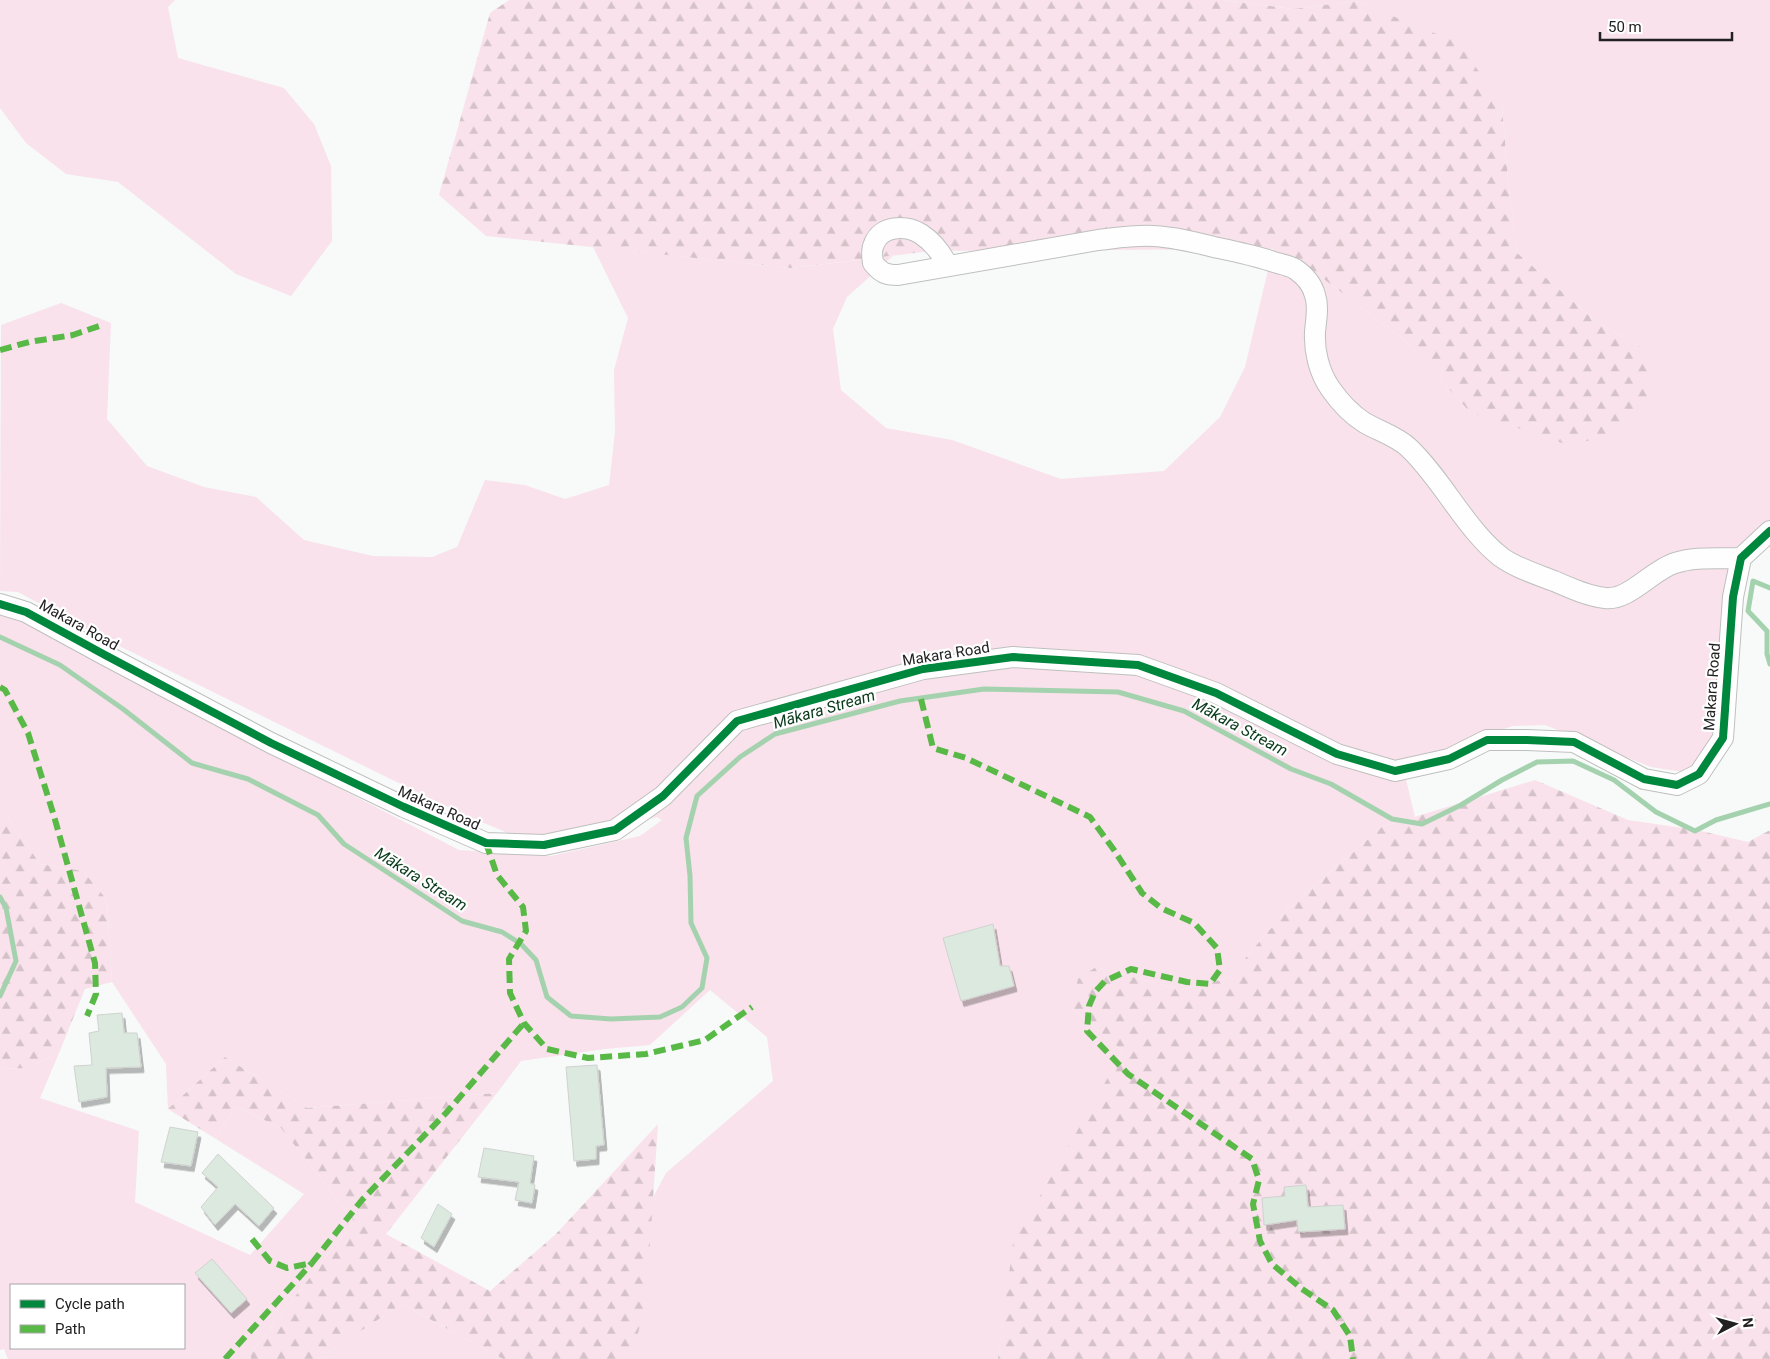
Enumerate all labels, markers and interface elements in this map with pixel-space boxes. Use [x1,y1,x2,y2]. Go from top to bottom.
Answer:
scale bar [1600,10,1732,42]
text: 50 m [1608,18,1642,36]
street label: Makara Road [36,596,122,654]
street label: Makara Road [901,638,991,670]
street label: Makara Road [1700,642,1724,732]
water label: Mākara Stream [771,685,877,733]
water label: Mākara Stream [1189,694,1291,760]
street label: Makara Road [395,782,483,834]
water label: Mākara Stream [371,843,471,915]
legend [10,1284,185,1349]
text: Cycle path [55,1295,125,1313]
north arrow [1710,1299,1760,1349]
text: N [1739,1317,1756,1328]
text: Path [55,1320,86,1338]

